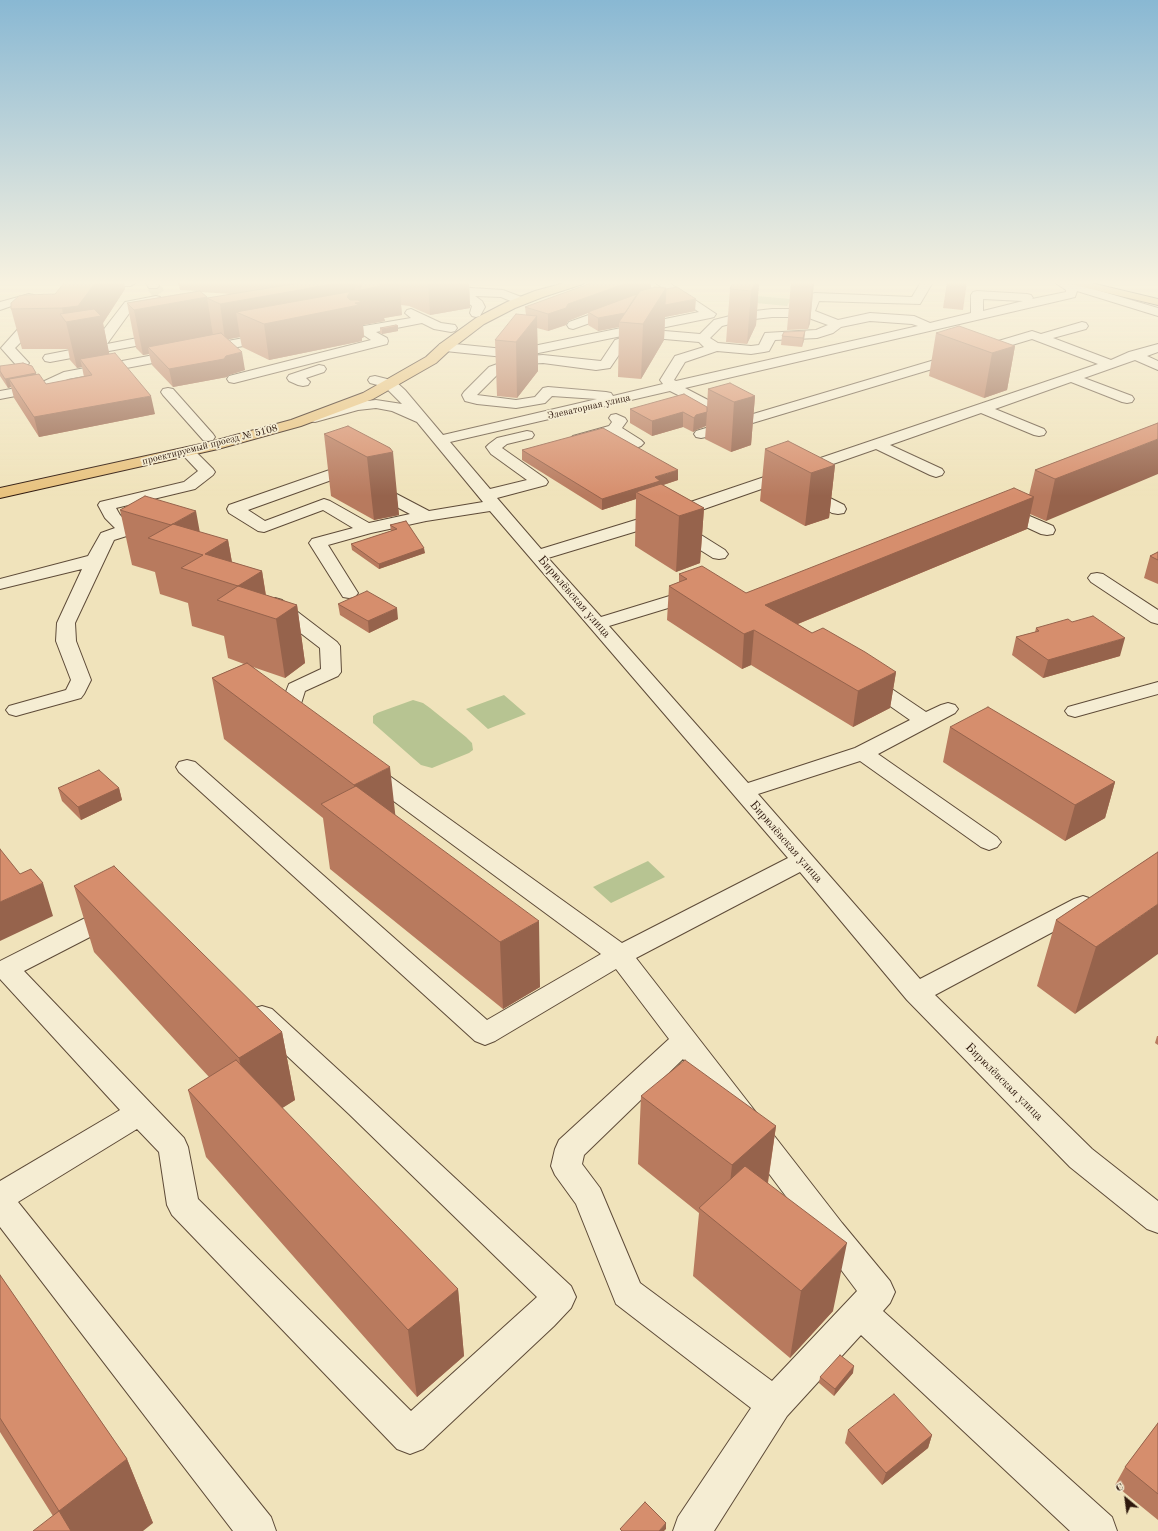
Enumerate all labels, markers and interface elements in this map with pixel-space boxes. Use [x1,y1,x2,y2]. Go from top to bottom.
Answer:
street label: Элеваторная улица [546,392,632,422]
street label: проектируемый проезд № 5108 [141,422,279,468]
street label: Бирюлёвская улица [534,553,614,641]
street label: Бирюлёвская улица [746,798,826,886]
street label: Бирюлёвская улица [962,1040,1046,1124]
north arrow [1106,1479,1146,1519]
text: С [1114,1481,1126,1495]

